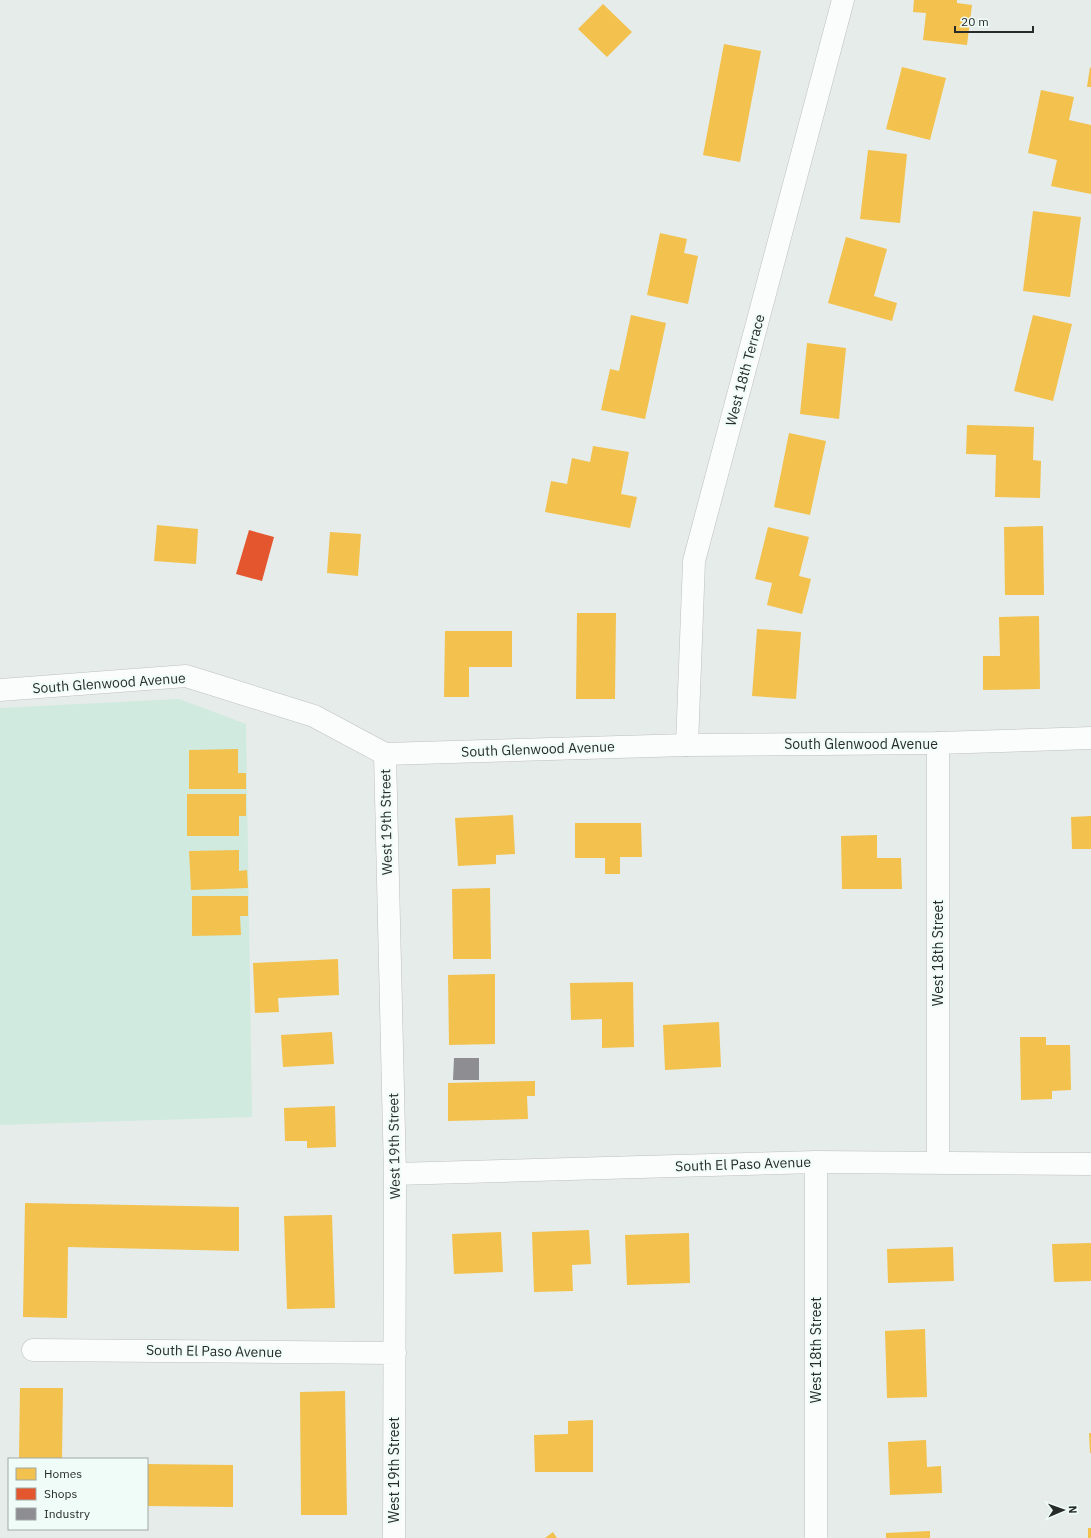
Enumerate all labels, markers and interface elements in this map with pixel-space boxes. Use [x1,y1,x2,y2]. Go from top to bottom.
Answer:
scale bar [955,8,1033,34]
text: 20 m [961,14,989,29]
street label: West 18th Terrace [721,312,769,428]
street label: South Glenwood Avenue [32,669,187,697]
street label: South Glenwood Avenue [784,735,938,753]
street label: South Glenwood Avenue [461,737,615,761]
street label: West 19th Street [376,769,396,875]
street label: West 18th Street [929,900,947,1006]
street label: West 19th Street [384,1093,404,1199]
street label: South El Paso Avenue [675,1153,812,1175]
street label: West 18th Street [807,1297,825,1403]
street label: South El Paso Avenue [146,1341,282,1361]
street label: West 19th Street [385,1417,403,1523]
legend [8,1458,148,1530]
text: Homes [44,1466,82,1481]
text: Shops [44,1486,77,1501]
north arrow [1043,1490,1083,1530]
text: N [1066,1505,1080,1514]
text: Industry [44,1506,90,1521]

